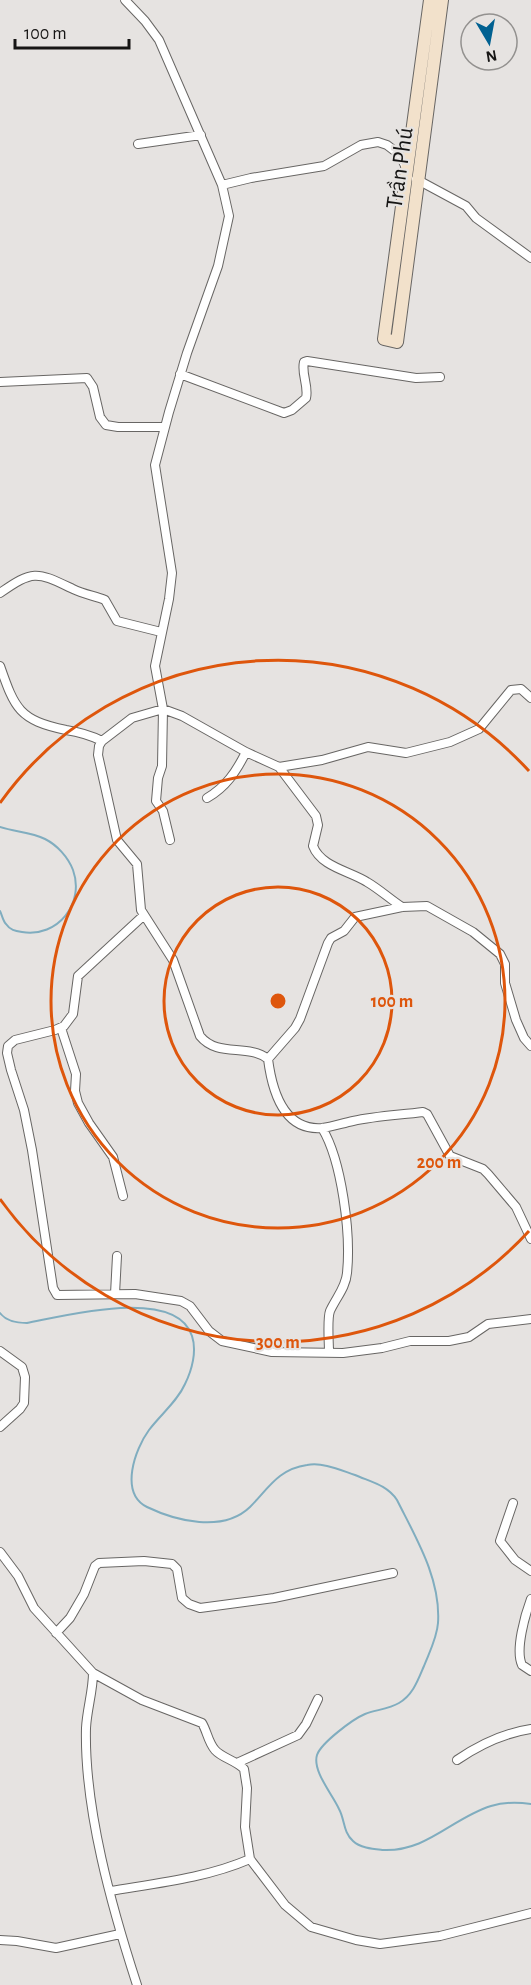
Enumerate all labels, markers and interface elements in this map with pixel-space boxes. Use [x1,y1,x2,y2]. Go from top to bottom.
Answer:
scale bar [15,12,129,50]
north arrow [459,12,519,72]
text: 100 m [24,25,67,43]
text: N [485,47,498,65]
street label: Trần Phú [382,126,418,210]
centre of rings [268,991,288,1011]
text: 100 m [371,993,413,1011]
text: 200 m [417,1154,461,1172]
text: 300 m [256,1334,300,1352]

